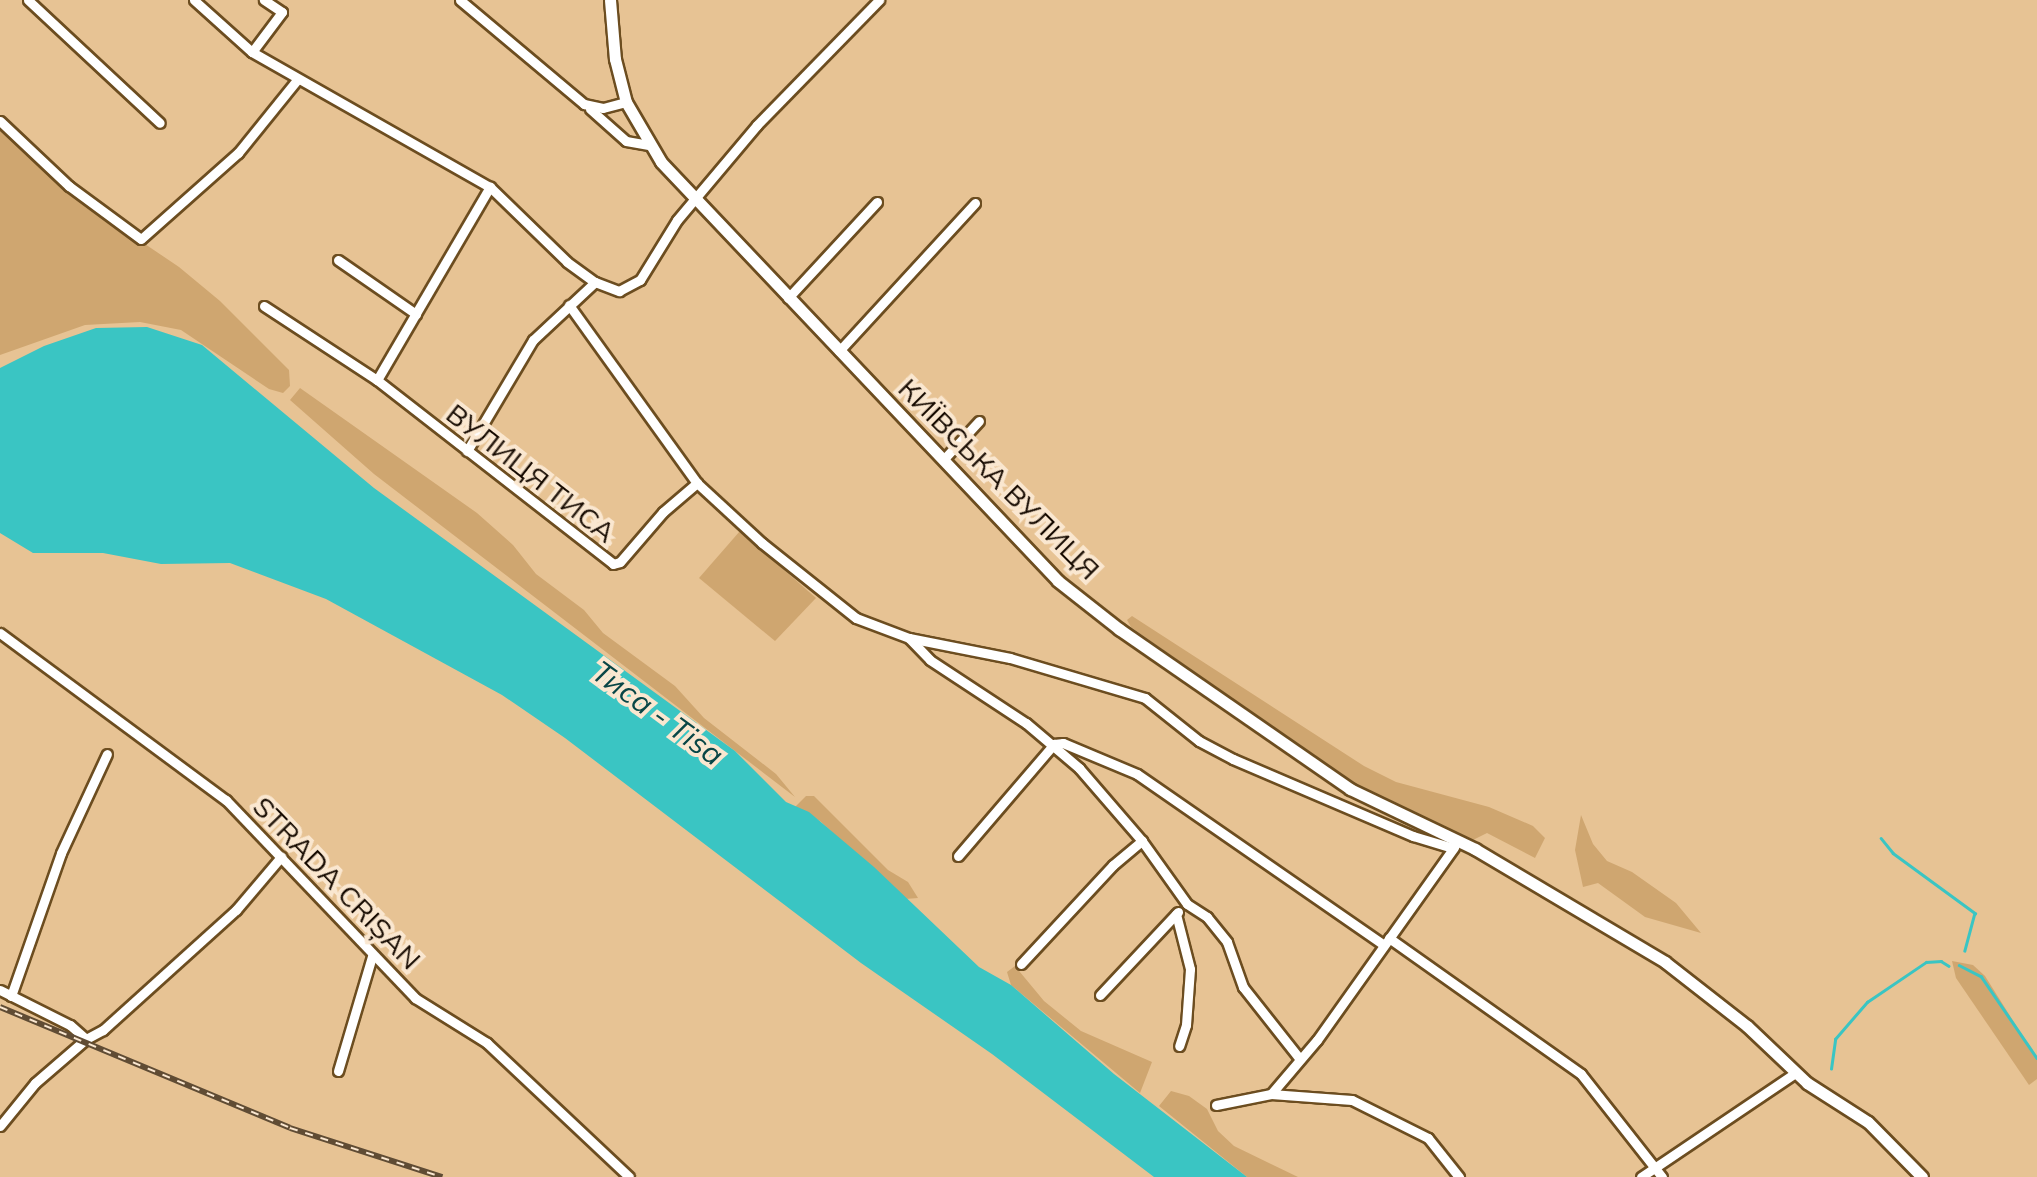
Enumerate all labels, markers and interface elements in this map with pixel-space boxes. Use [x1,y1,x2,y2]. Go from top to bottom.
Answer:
street label: КИЇВСЬКА ВУЛИЦЯ [892,372,1106,586]
street label: ВУЛИЦЯ ТИСА [440,397,622,549]
water label: Тиса - Tisa [585,653,731,773]
street label: STRADA CRIȘAN [246,790,428,976]

